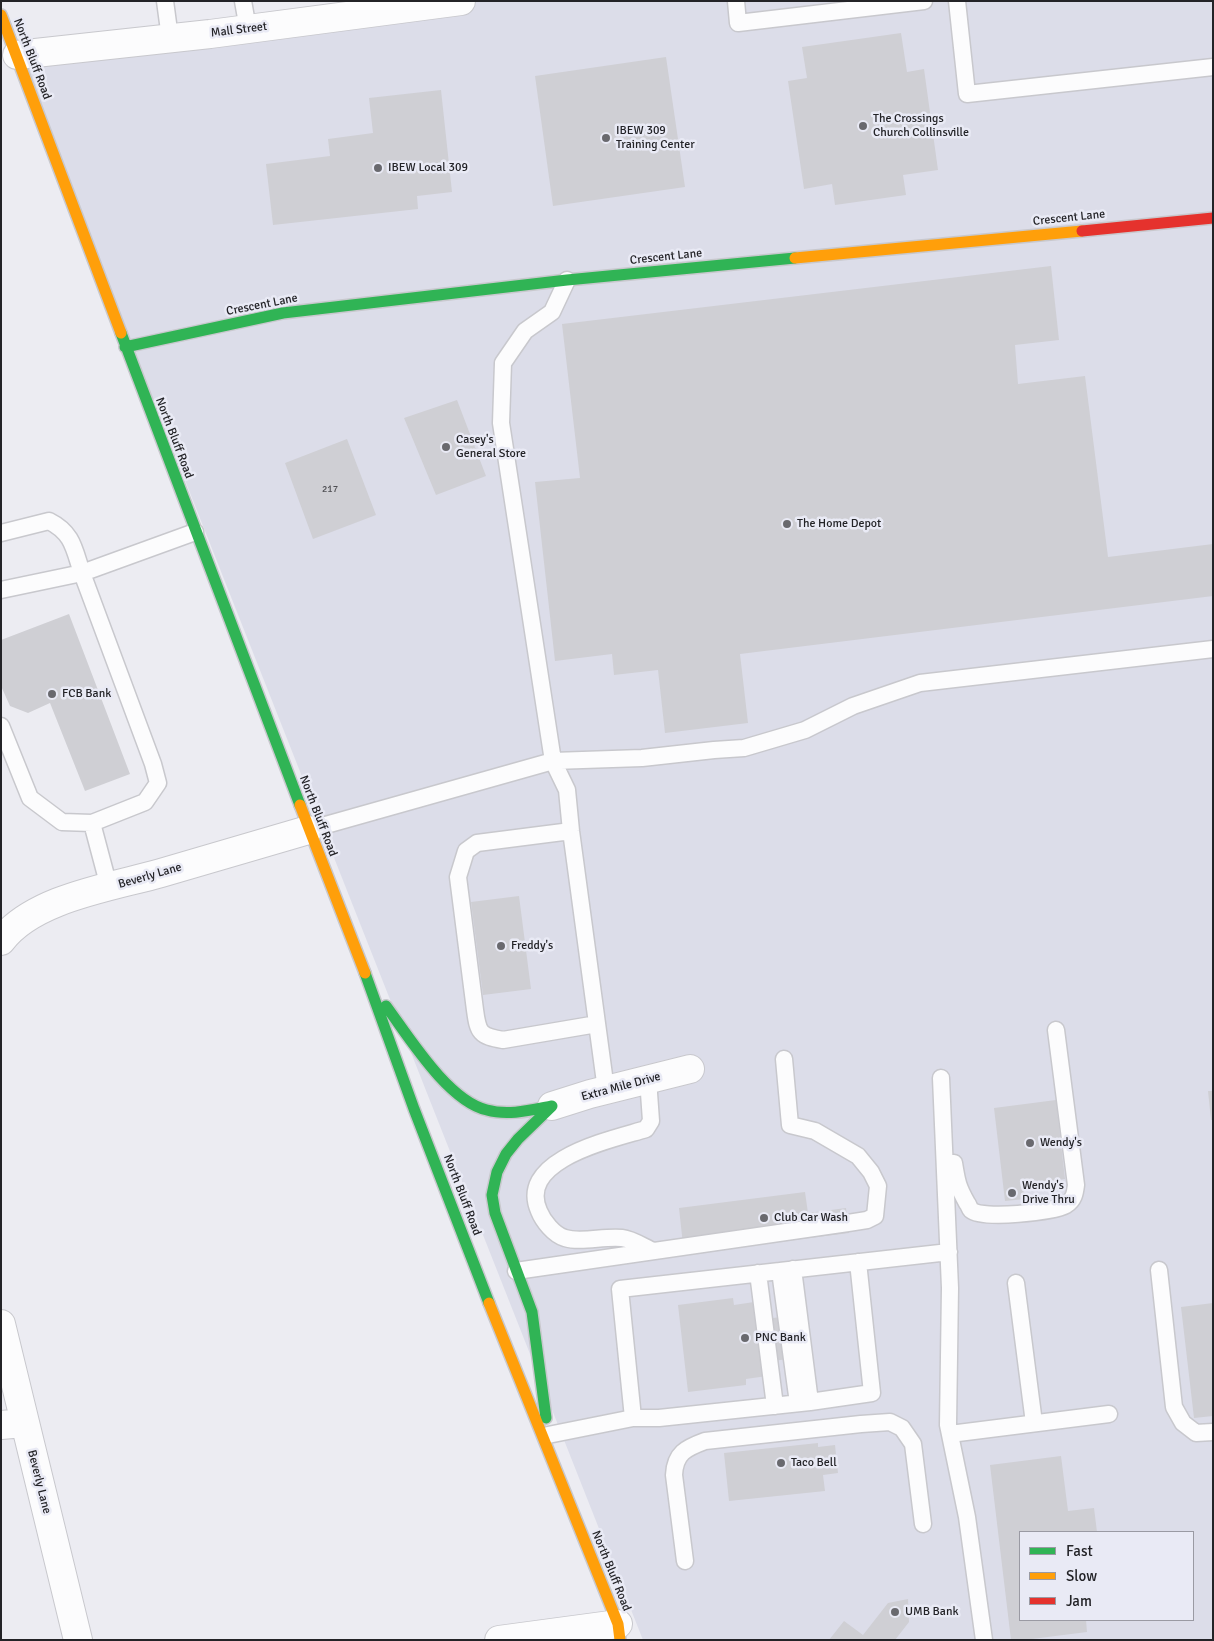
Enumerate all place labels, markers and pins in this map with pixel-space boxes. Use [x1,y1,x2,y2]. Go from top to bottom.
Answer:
place label: The Crossings Church Collinsville [873,112,969,140]
marker: The Crossings Church Collinsville [857,120,869,132]
place label: IBEW 309 Training Center [616,124,695,152]
marker: IBEW 309 Training Center [600,132,612,144]
place label: IBEW Local 309 [388,161,468,175]
marker: IBEW Local 309 [372,162,384,174]
place label: Casey's General Store [456,433,526,461]
marker: Casey's General Store [440,441,452,453]
place label: The Home Depot [797,517,881,531]
marker: The Home Depot [781,518,793,530]
place label: FCB Bank [62,687,111,701]
marker: FCB Bank [46,688,58,700]
place label: Freddy's [511,939,553,953]
marker: Freddy's [495,940,507,952]
place label: Wendy's [1040,1136,1082,1150]
marker: Wendy's [1024,1137,1036,1149]
place label: Wendy's Drive Thru [1022,1179,1075,1207]
marker: Wendy's Drive Thru [1006,1187,1018,1199]
place label: Club Car Wash [774,1211,848,1225]
marker: Club Car Wash [758,1212,770,1224]
place label: PNC Bank [755,1331,806,1345]
marker: PNC Bank [739,1332,751,1344]
place label: Taco Bell [791,1456,837,1470]
marker: Taco Bell [775,1457,787,1469]
place label: UMB Bank [905,1605,958,1619]
marker: UMB Bank [889,1606,901,1618]

